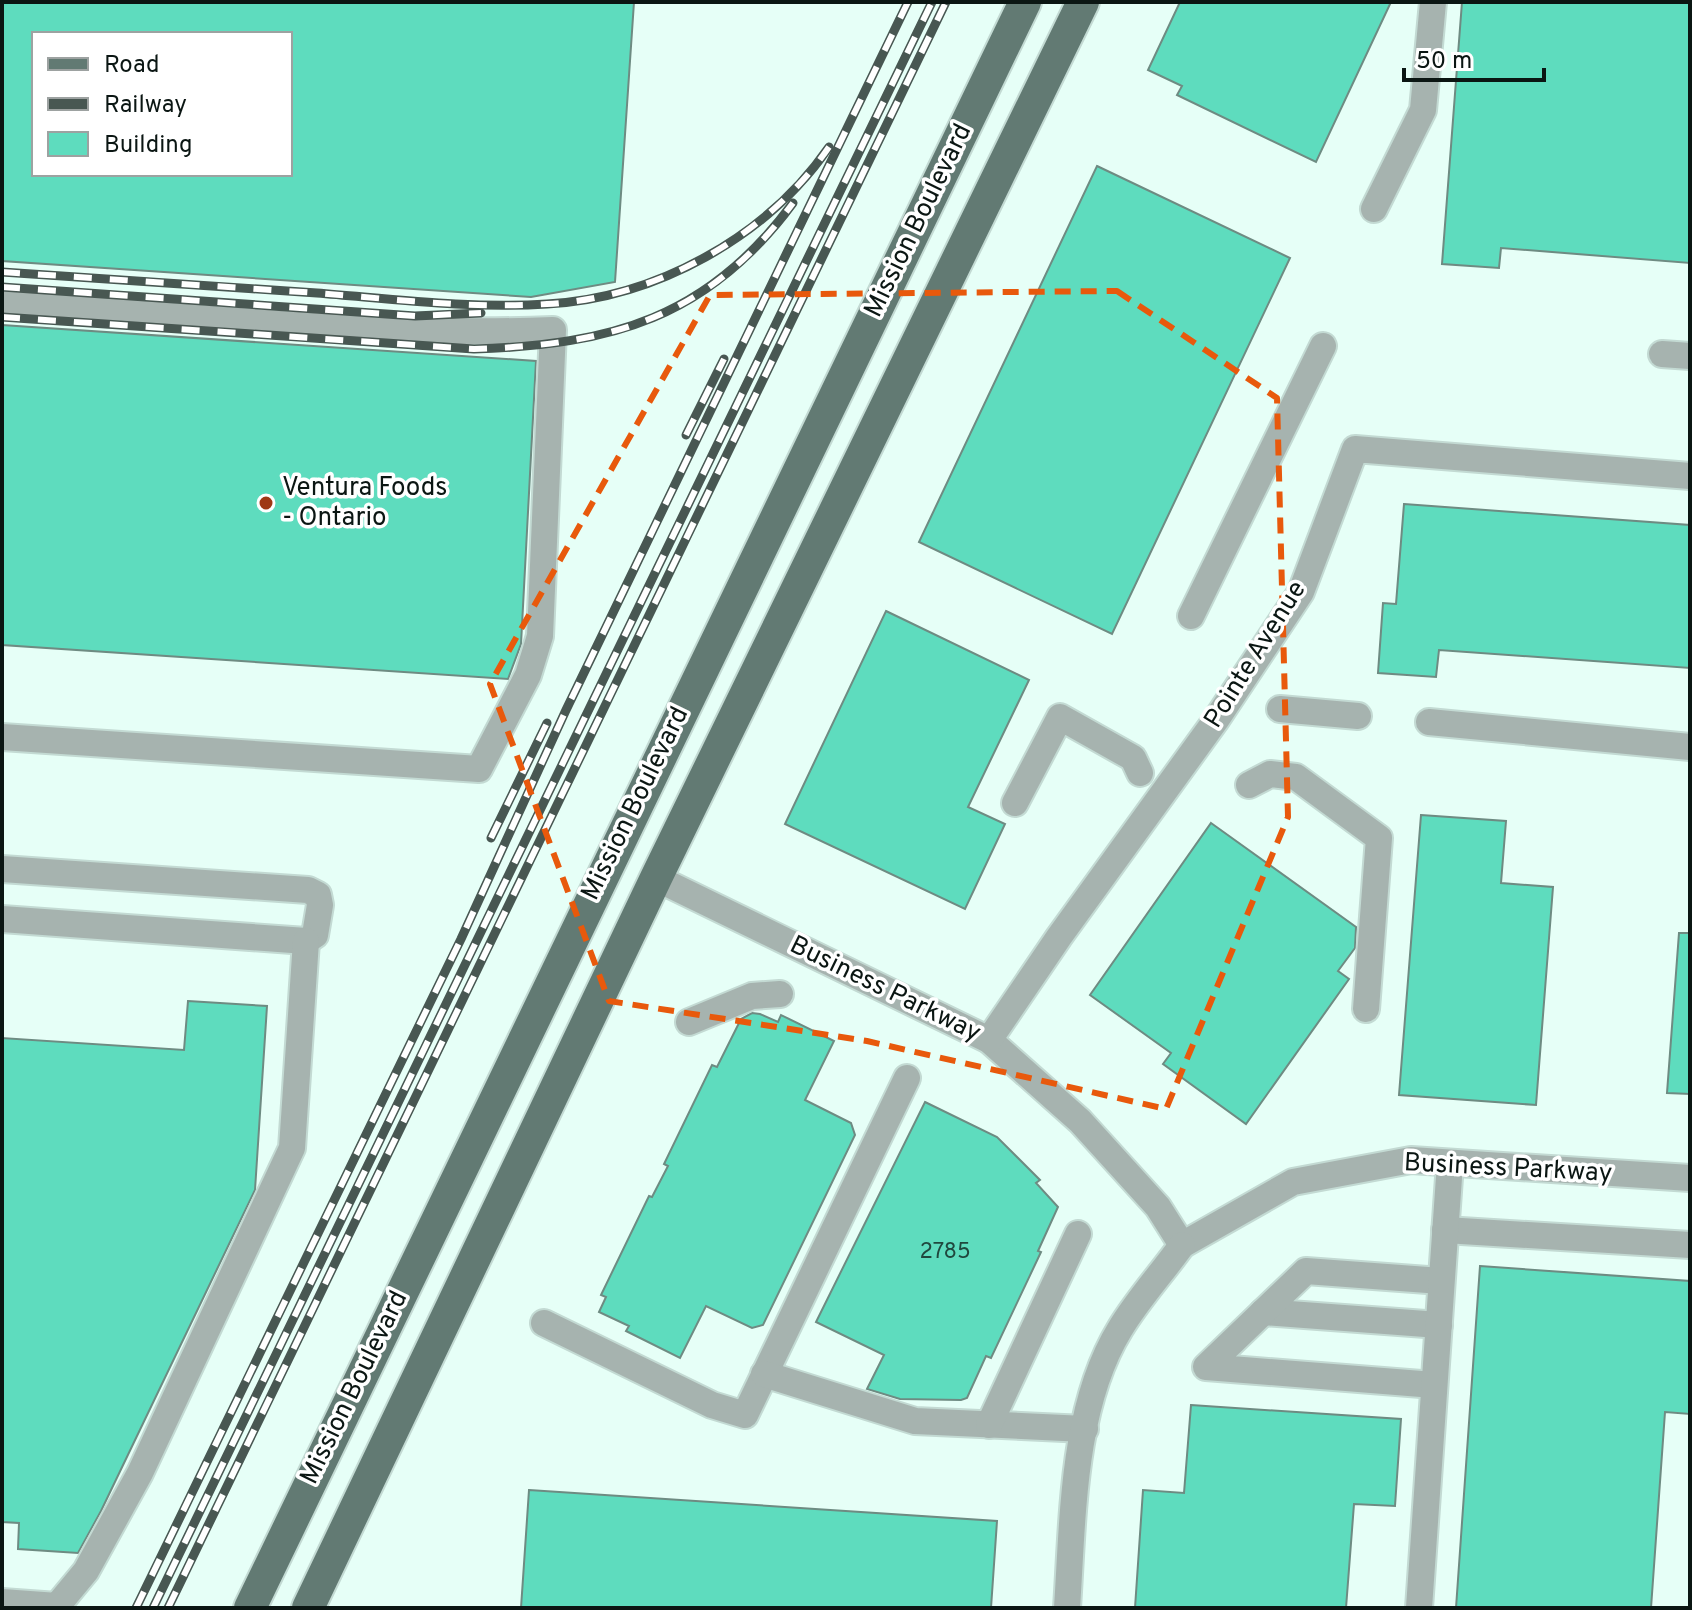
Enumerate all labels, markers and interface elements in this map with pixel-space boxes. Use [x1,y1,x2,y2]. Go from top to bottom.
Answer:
legend [32,32,292,176]
scale bar [1404,32,1544,82]
text: 50 m [1416,47,1472,77]
text: Road [104,51,160,81]
text: Railway [104,91,187,121]
street label: Mission Boulevard [858,119,980,323]
text: Building [104,131,193,161]
place label: Ventura Foods - Ontario [282,472,448,535]
marker: Ventura Foods - Ontario [257,494,275,512]
street label: Pointe Avenue [1198,575,1314,735]
street label: Mission Boulevard [575,702,697,906]
street label: Business Parkway [784,929,986,1051]
street label: Business Parkway [1403,1147,1613,1191]
house number: 2785 [919,1239,971,1266]
street label: Mission Boulevard [294,1286,416,1490]

